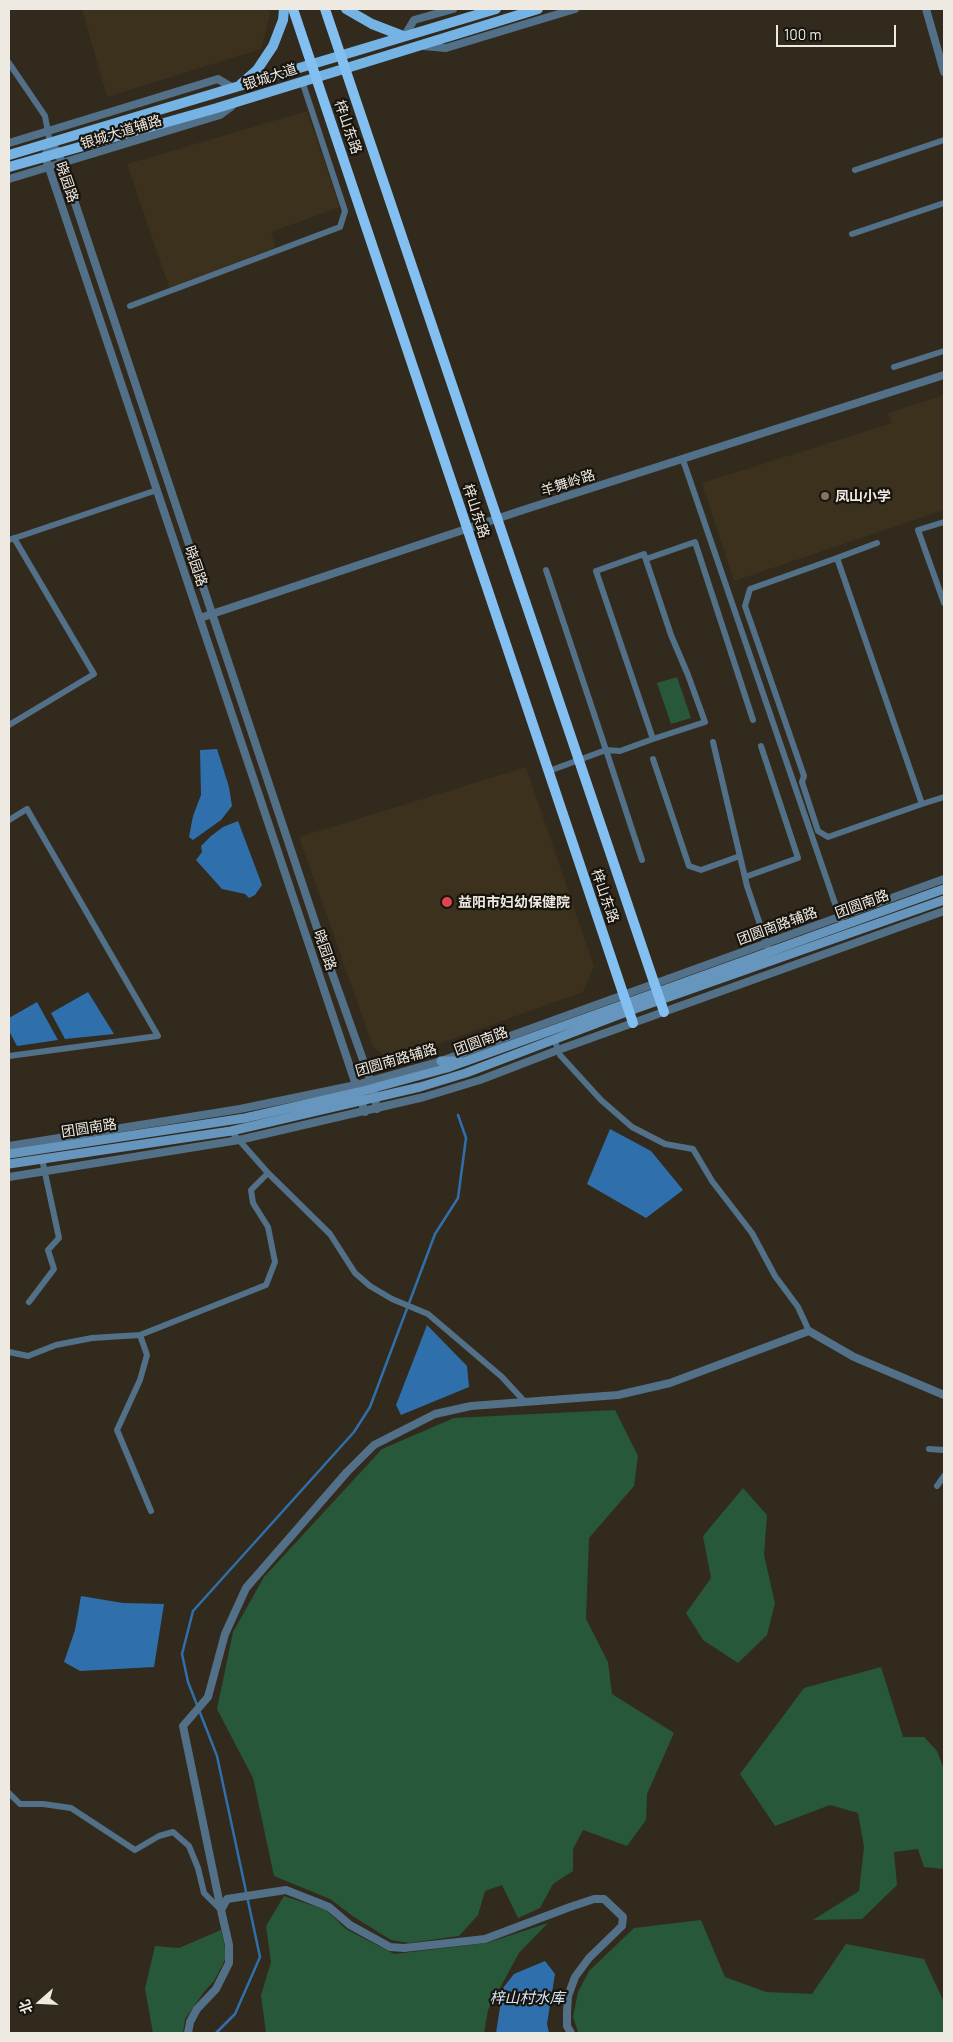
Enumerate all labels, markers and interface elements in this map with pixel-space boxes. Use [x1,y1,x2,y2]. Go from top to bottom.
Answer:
scale bar [778,15,898,47]
text: 100 m [784,25,822,43]
street label: 银城大道 [241,60,299,94]
street label: 梓山东路 [331,98,365,156]
street label: 银城大道辅路 [78,112,164,152]
street label: 晓园路 [52,159,82,205]
street label: 羊舞岭路 [539,466,597,500]
street label: 梓山东路 [459,482,493,540]
place label: 凤山小学 [835,488,891,504]
marker: 凤山小学 [819,490,831,502]
street label: 晓园路 [181,543,211,589]
street label: 梓山东路 [588,867,622,925]
street label: 团圆南路 [833,887,891,921]
place label: 益阳市妇幼保健院 [458,894,570,910]
marker: 益阳市妇幼保健院 [440,895,454,909]
street label: 团圆南路辅路 [735,904,819,948]
street label: 晓园路 [310,927,340,973]
street label: 团圆南路 [452,1024,510,1058]
street label: 团圆南路辅路 [353,1040,439,1080]
street label: 团圆南路 [60,1115,118,1141]
north arrow [15,1977,65,2027]
water label: 梓山村水库 [490,1989,564,2007]
text: 北 [15,1998,36,2016]

